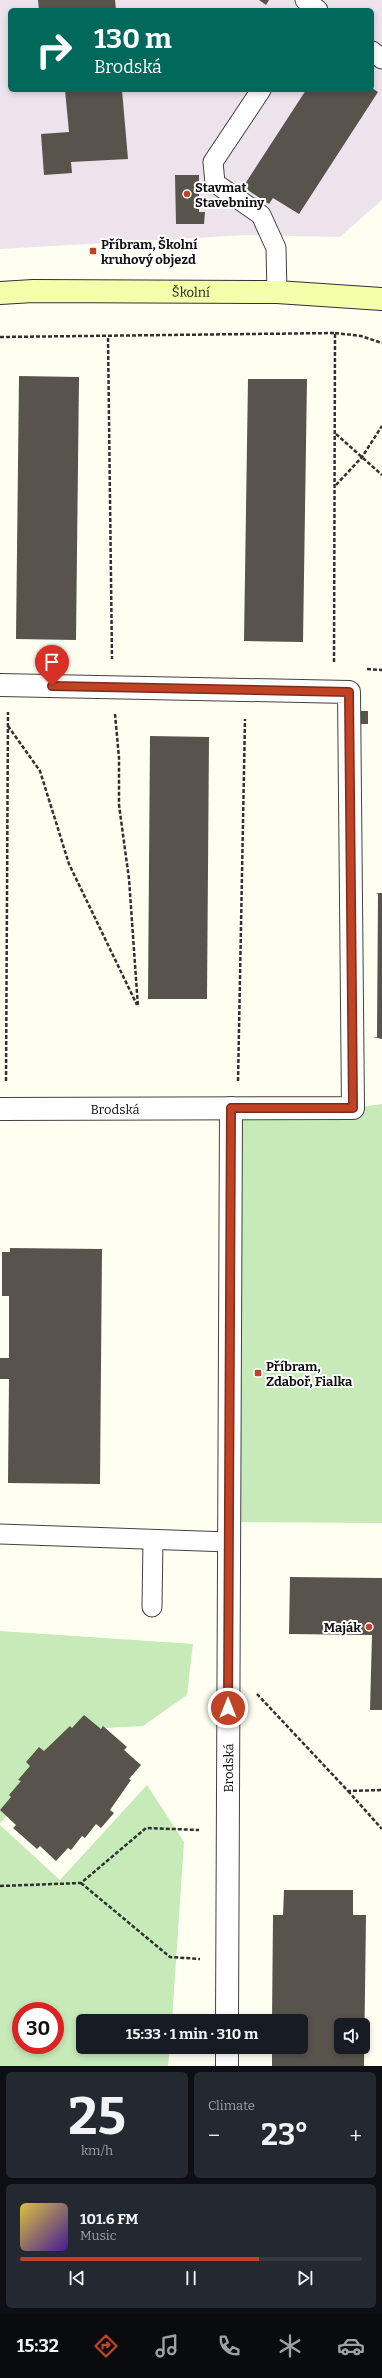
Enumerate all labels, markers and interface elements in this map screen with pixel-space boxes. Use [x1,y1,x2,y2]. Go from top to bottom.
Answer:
text: 130 m [94,22,172,55]
icon: right [28,24,80,76]
text: Brodská [94,56,162,78]
place label: Stavmat Stavebniny [195,180,265,210]
marker: Stavmat Stavebniny [182,189,192,199]
place label: Příbram, Školní kruhový objezd [101,236,198,268]
marker: Příbram, Školní kruhový objezd [88,246,98,256]
street label: Školní [172,285,210,300]
pin [35,645,69,686]
icon: arrive [41,651,63,673]
street label: Brodská [90,1102,140,1117]
place label: Příbram, Zdaboř, Fialka [266,1359,353,1389]
marker: Příbram, Zdaboř, Fialka [253,1368,263,1378]
place label: Maják [324,1620,361,1636]
marker: Maják [364,1622,374,1632]
position arrow [207,1687,249,1729]
street label: Brodská [221,1743,236,1793]
speed limit sign: 30 [12,2002,64,2054]
map controls [334,2018,370,2054]
button: sound [334,2018,370,2054]
text: 15:33 · 1 min · 310 m [126,2025,258,2043]
text: 25 [68,2085,126,2148]
text: Climate [208,2098,255,2113]
text: 23° [261,2117,308,2153]
text: − [208,2122,220,2149]
text: + [349,2122,362,2149]
text: km/h [81,2143,113,2158]
text: 101.6 FM [80,2210,138,2228]
text: Music [80,2228,116,2243]
icon: previous [66,2267,88,2289]
icon: pause [180,2267,202,2289]
icon: next [294,2267,316,2289]
icon: directions [92,2332,120,2360]
icon: music [153,2332,181,2360]
icon: phone [215,2332,243,2360]
icon: climate [276,2332,304,2360]
icon: car [337,2332,365,2360]
text: 15:32 [17,2335,59,2357]

